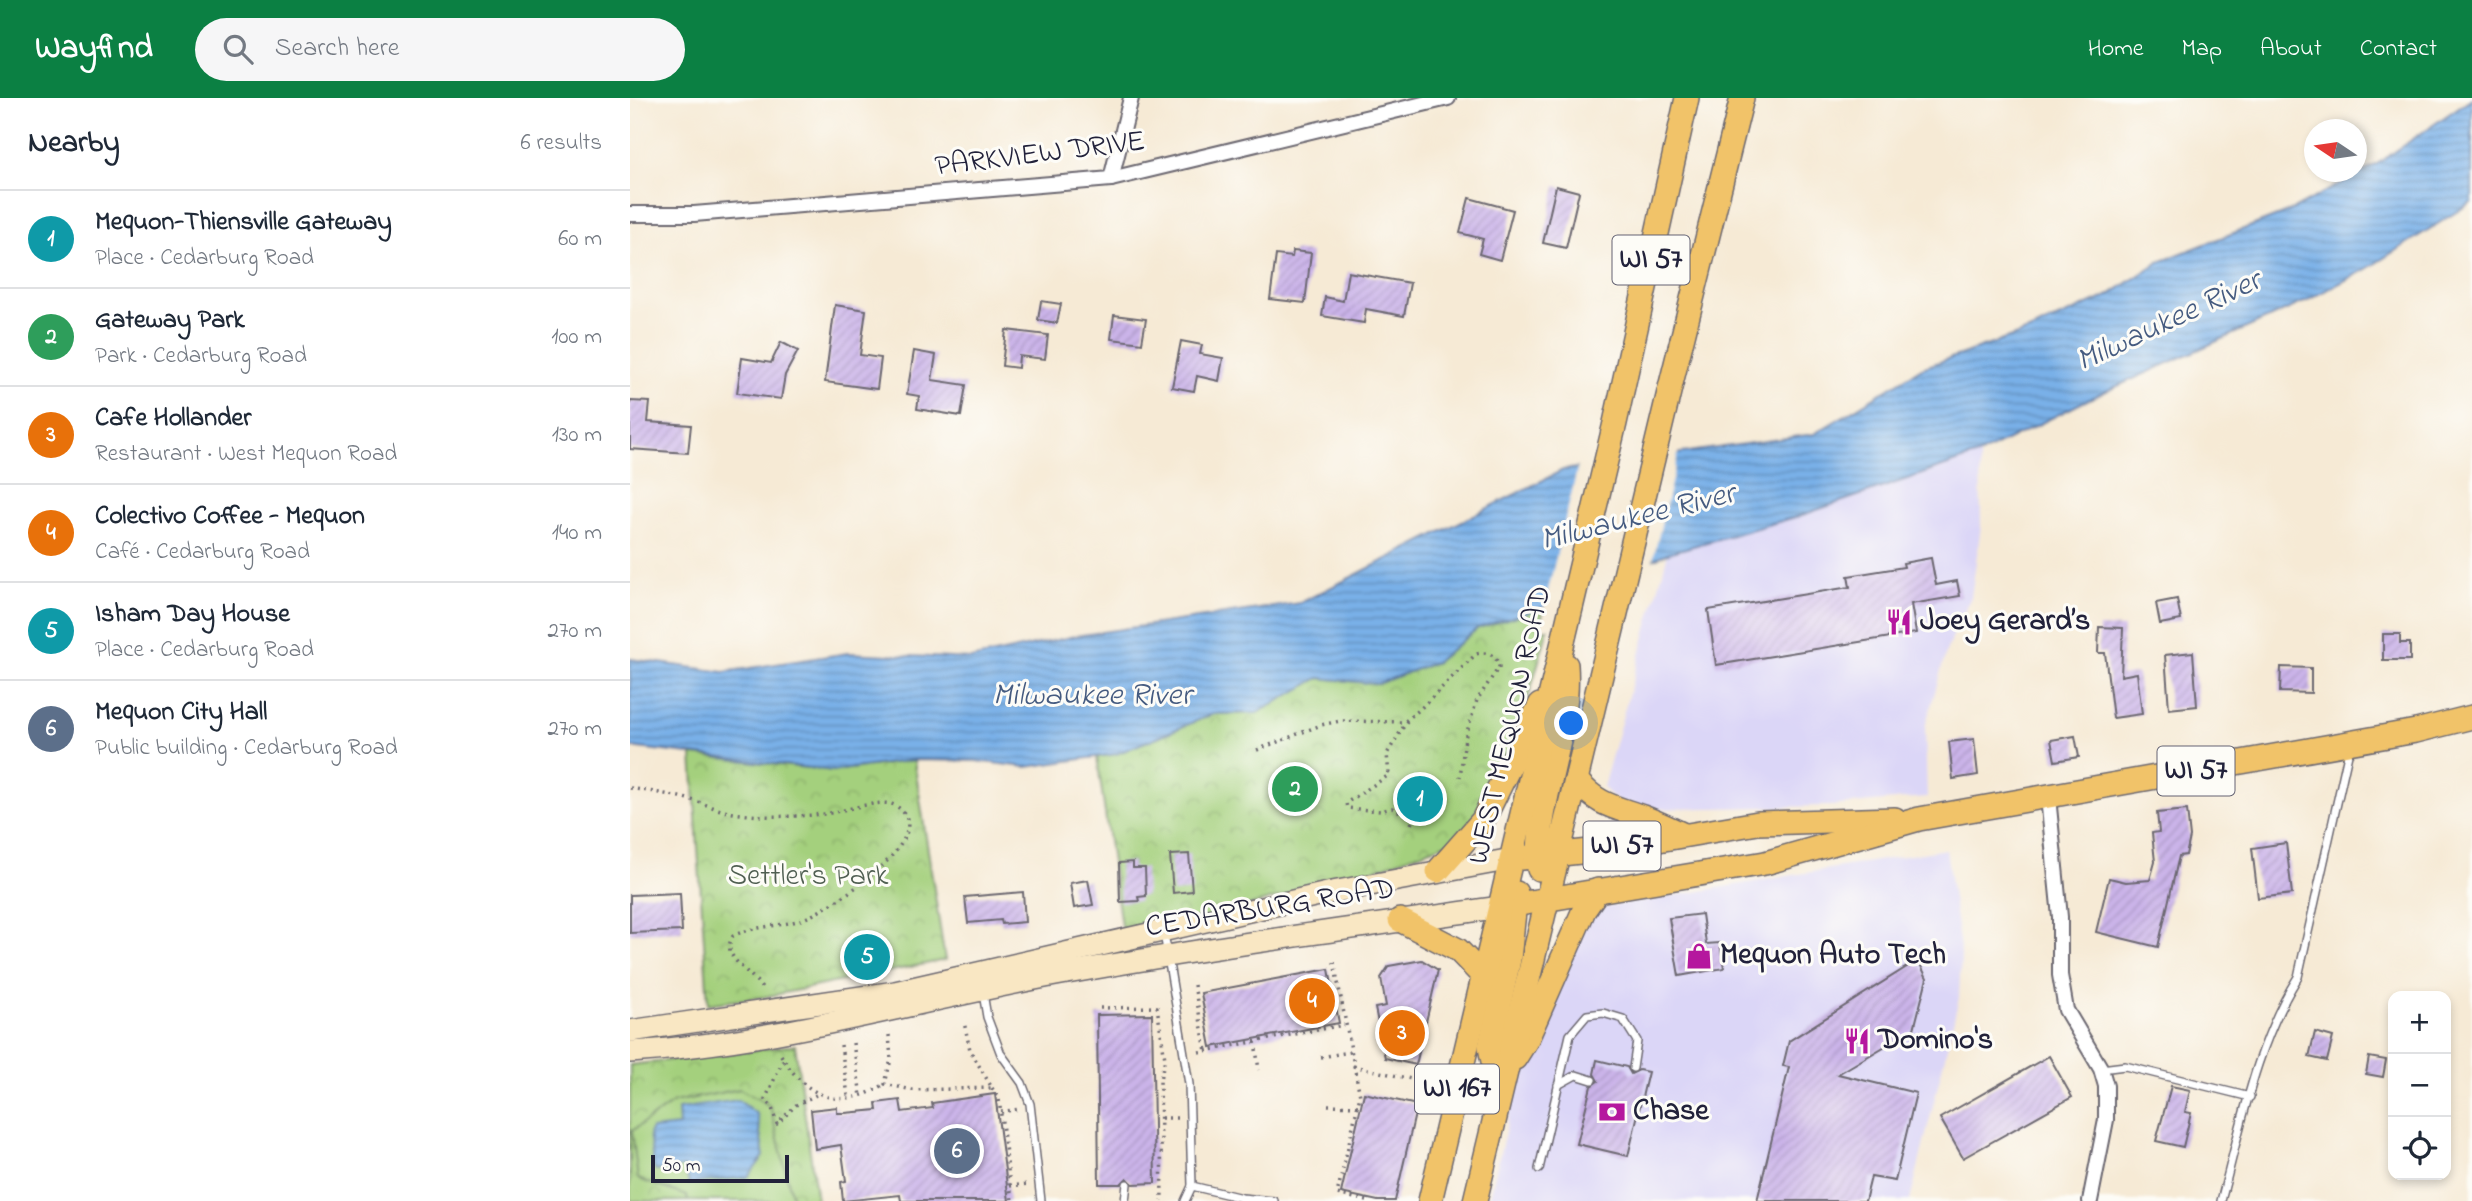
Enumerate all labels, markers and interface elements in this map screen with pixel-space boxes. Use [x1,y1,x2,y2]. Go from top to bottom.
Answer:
search box [195,18,685,81]
text: Wayfind [35,25,153,73]
icon: search [219,30,257,68]
text: Search here [275,30,399,68]
text: Home [2088,32,2144,67]
text: Map [2182,32,2222,67]
text: About [2260,32,2322,67]
text: Contact [2360,32,2437,67]
north arrow [2304,119,2367,182]
street label: PARKVIEW DRIVE [932,120,1148,190]
text: Nearby [28,122,120,166]
text: 6 results [521,127,602,160]
text: Mequon-Thiensville Gateway [95,204,392,242]
text: 1 [47,223,55,256]
text: 60 m [558,223,602,256]
road number: WI 57 [1612,236,1690,284]
text: Place · Cedarburg Road [95,242,314,275]
water label: Milwaukee River [2069,257,2273,385]
text: Gateway Park [95,302,245,340]
text: 2 [45,321,57,354]
text: 100 m [551,321,602,354]
text: Park · Cedarburg Road [95,340,307,373]
text: Cafe Hollander [95,400,251,438]
text: 3 [46,419,56,452]
text: 130 m [552,419,602,452]
text: Restaurant · West Mequon Road [95,438,397,471]
water label: Milwaukee River [1536,470,1744,565]
text: Colectivo Coffee - Mequon [95,498,365,536]
text: 4 [46,517,56,550]
text: 140 m [552,517,602,550]
text: Café · Cedarburg Road [95,536,310,569]
street label: WEST MEQUON ROAD [1458,581,1564,869]
text: Isham Day House [95,596,290,634]
place label: Joey Gerard’s [1920,600,2090,644]
restaurant icon: Joey Gerard’s [1884,607,1914,637]
text: 5 [44,615,58,648]
text: 270 m [548,615,602,648]
text: Place · Cedarburg Road [95,634,314,667]
water label: Milwaukee River [993,673,1195,720]
text: Mequon City Hall [95,694,267,732]
your location [1554,706,1588,740]
text: 6 [46,713,56,746]
text: 270 m [548,713,602,746]
text: Public building · Cedarburg Road [95,732,398,765]
road number: WI 57 [2158,746,2234,796]
pin: 2 [1272,763,1318,815]
pin: 1 [1397,773,1443,825]
road number: WI 57 [1584,822,1660,870]
park label: Settler's Park [728,855,889,899]
street label: CEDARBURG ROAD [1143,868,1397,950]
pin: 5 [844,931,890,983]
place label: Mequon Auto Tech [1720,934,1946,978]
shop icon: Mequon Auto Tech [1684,941,1714,971]
pin: 4 [1289,975,1335,1027]
map controls [2388,991,2451,1180]
button: + [2388,991,2451,1054]
pin: 3 [1379,1007,1425,1059]
place label: Domino's [1876,1019,1993,1063]
restaurant icon: Domino's [1842,1026,1872,1056]
button: − [2388,1054,2451,1117]
road number: WI 167 [1415,1065,1499,1114]
place label: Chase [1633,1090,1710,1134]
bank icon: Chase [1597,1097,1627,1127]
button: locate [2388,1117,2451,1180]
pin: 6 [934,1125,980,1177]
scale bar [651,1152,789,1184]
text: 50 m [662,1153,701,1180]

